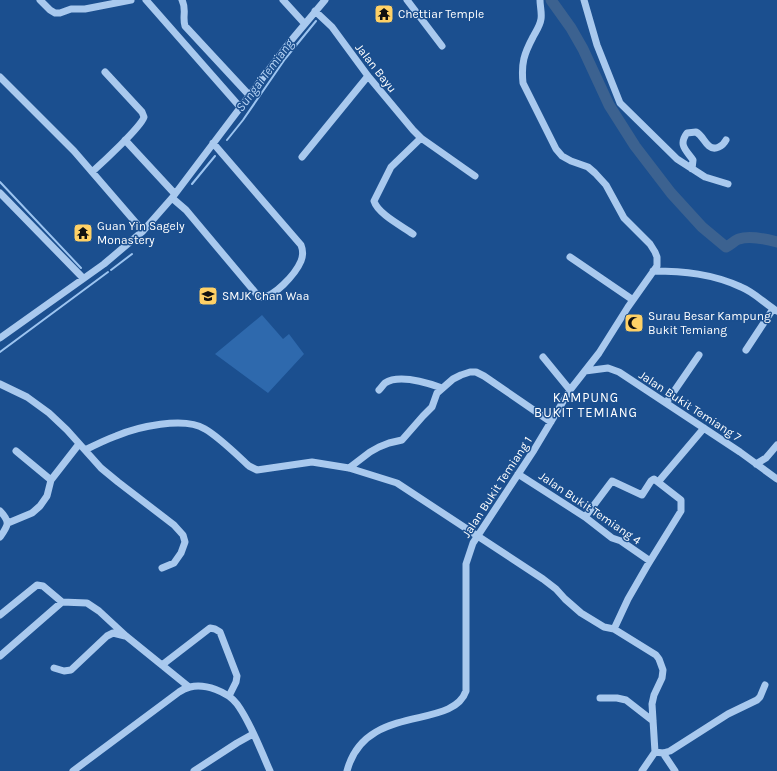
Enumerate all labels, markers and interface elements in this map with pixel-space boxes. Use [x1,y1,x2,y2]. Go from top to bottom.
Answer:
temple icon: Chettiar Temple [373,3,395,25]
place label: Chettiar Temple [398,7,484,21]
water label: Sungai Temiang [232,35,297,114]
street label: Jalan Bayu [352,41,400,95]
place label: Guan Yin Sagely Monastery [97,219,185,247]
temple icon: Guan Yin Sagely Monastery [72,222,94,244]
school or university icon: SMJK Chan Waa [197,285,219,307]
place label: SMJK Chan Waa [222,289,309,303]
place label: Surau Besar Kampung Bukit Temiang [648,309,771,337]
mosque icon: Surau Besar Kampung Bukit Temiang [623,312,645,334]
street label: Jalan Bukit Temiang 7 [636,368,744,445]
district label: KAMPUNG BUKIT TEMIANG [534,390,638,420]
street label: Jalan Bukit Temiang 1 [459,434,535,540]
street label: Jalan Bukit Temiang 4 [536,469,644,548]

